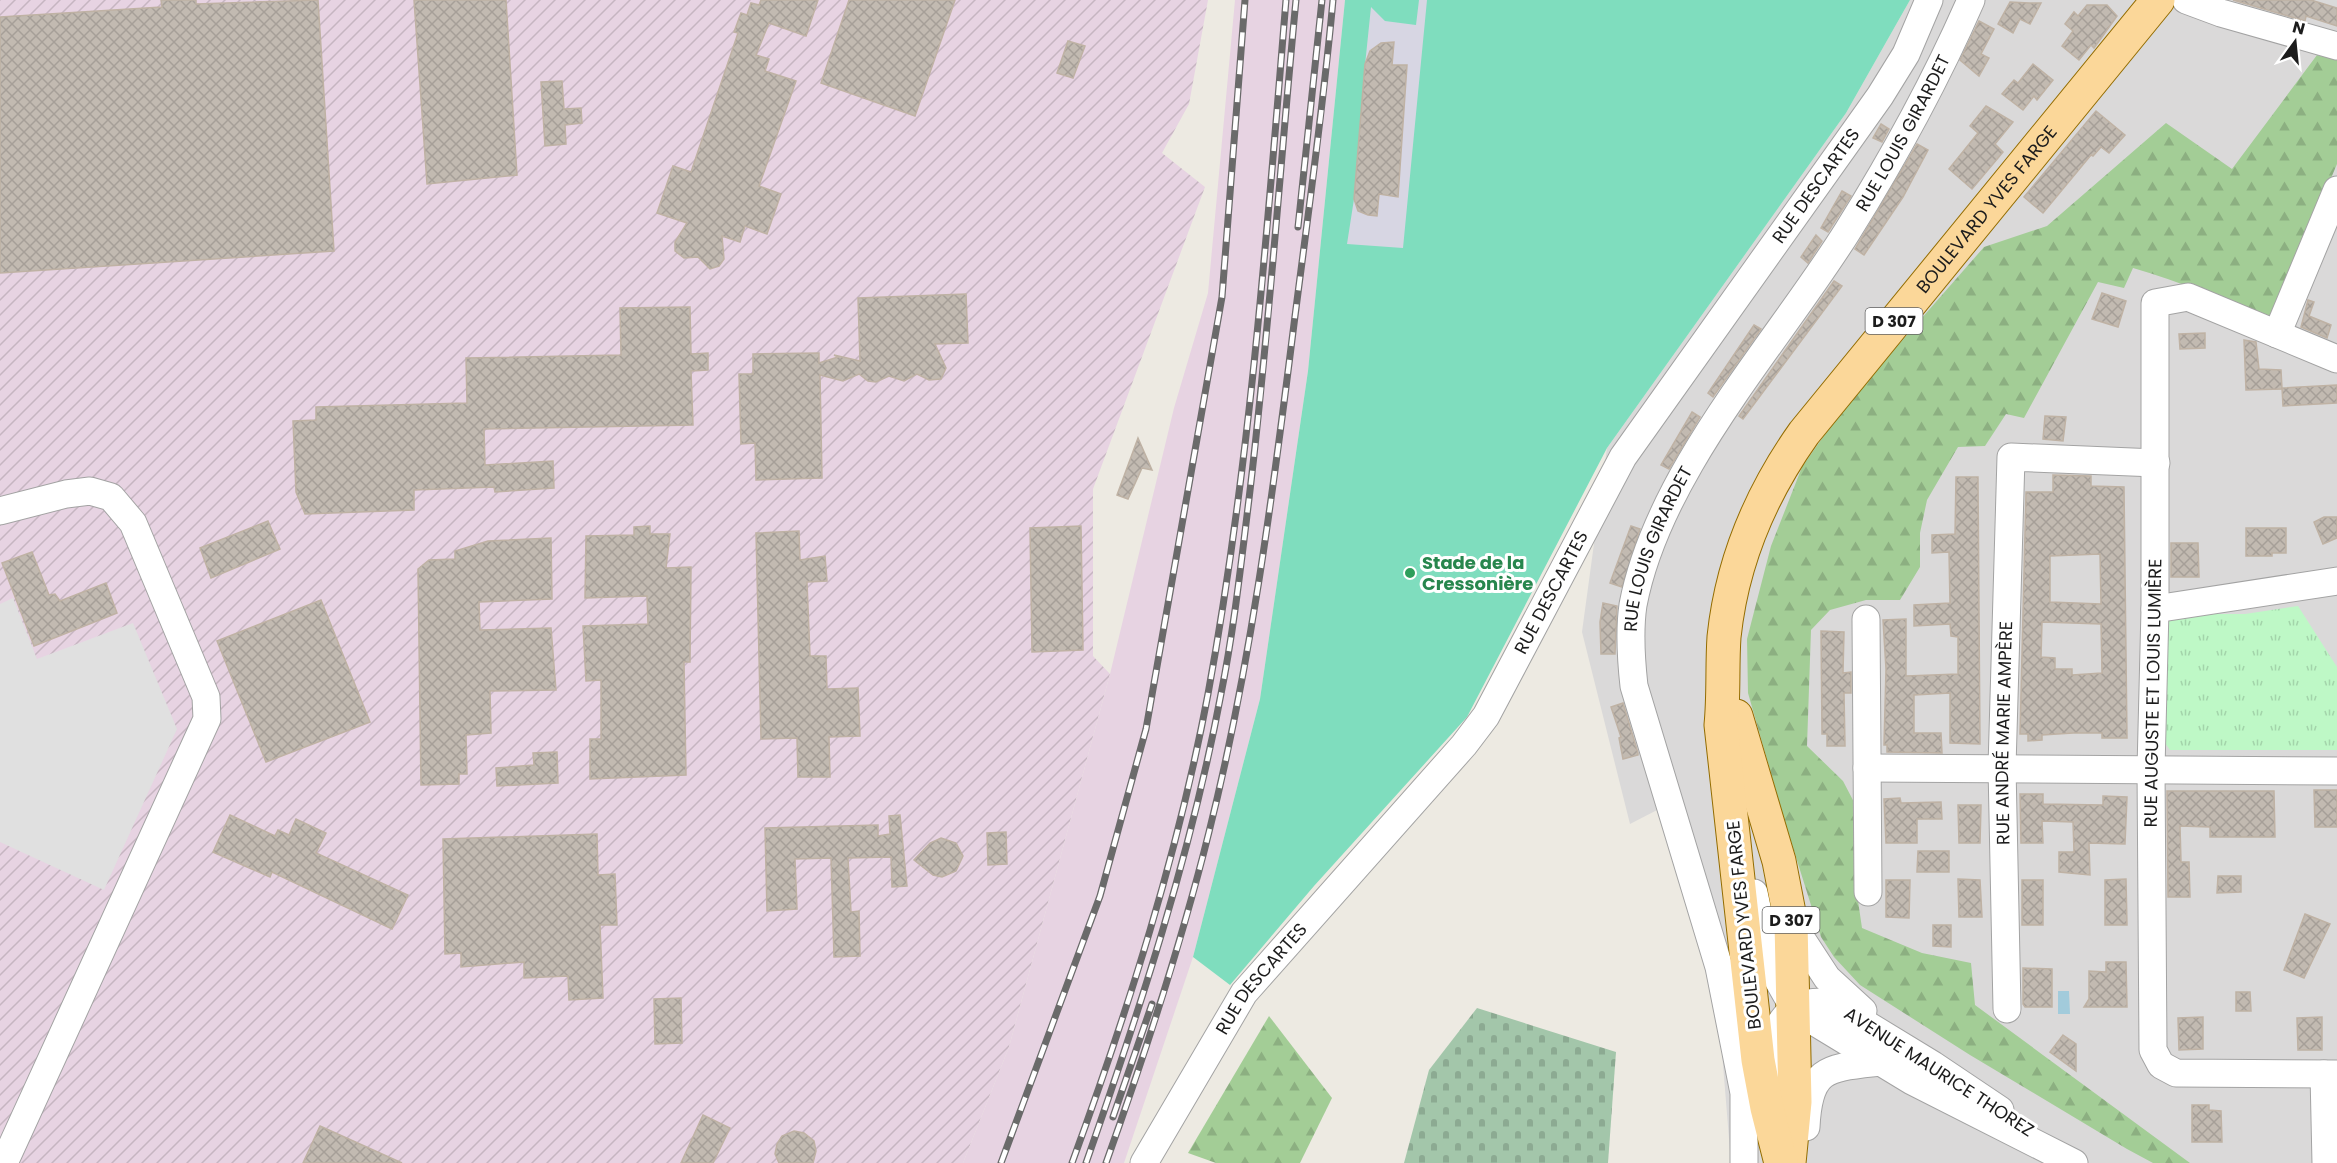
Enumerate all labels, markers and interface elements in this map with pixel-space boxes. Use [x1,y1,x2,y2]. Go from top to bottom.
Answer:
north arrow [2265,12,2325,72]
text: N [2290,15,2308,41]
street label: RUE LOUIS GIRARDET [1850,50,1956,216]
street label: BOULEVARD YVES FARGE [1910,120,2062,298]
street label: RUE DESCARTES [1766,123,1865,248]
road number: D 307 [1866,308,1922,334]
street label: RUE LOUIS GIRARDET [1618,461,1698,632]
street label: RUE DESCARTES [1508,526,1594,658]
place label: Stade de la Cressonière [1422,550,1533,596]
street label: RUE AUGUSTE ET LOUIS LUMIÈRE [2138,558,2167,828]
marker: Stade de la Cressonière [1403,566,1417,580]
street label: RUE ANDRÉ MARIE AMPÈRE [1989,621,2018,845]
street label: BOULEVARD YVES FARGE [1720,819,1767,1031]
road number: D 307 [1762,907,1820,933]
street label: RUE DESCARTES [1209,917,1313,1039]
street label: AVENUE MAURICE THOREZ [1839,1001,2039,1142]

